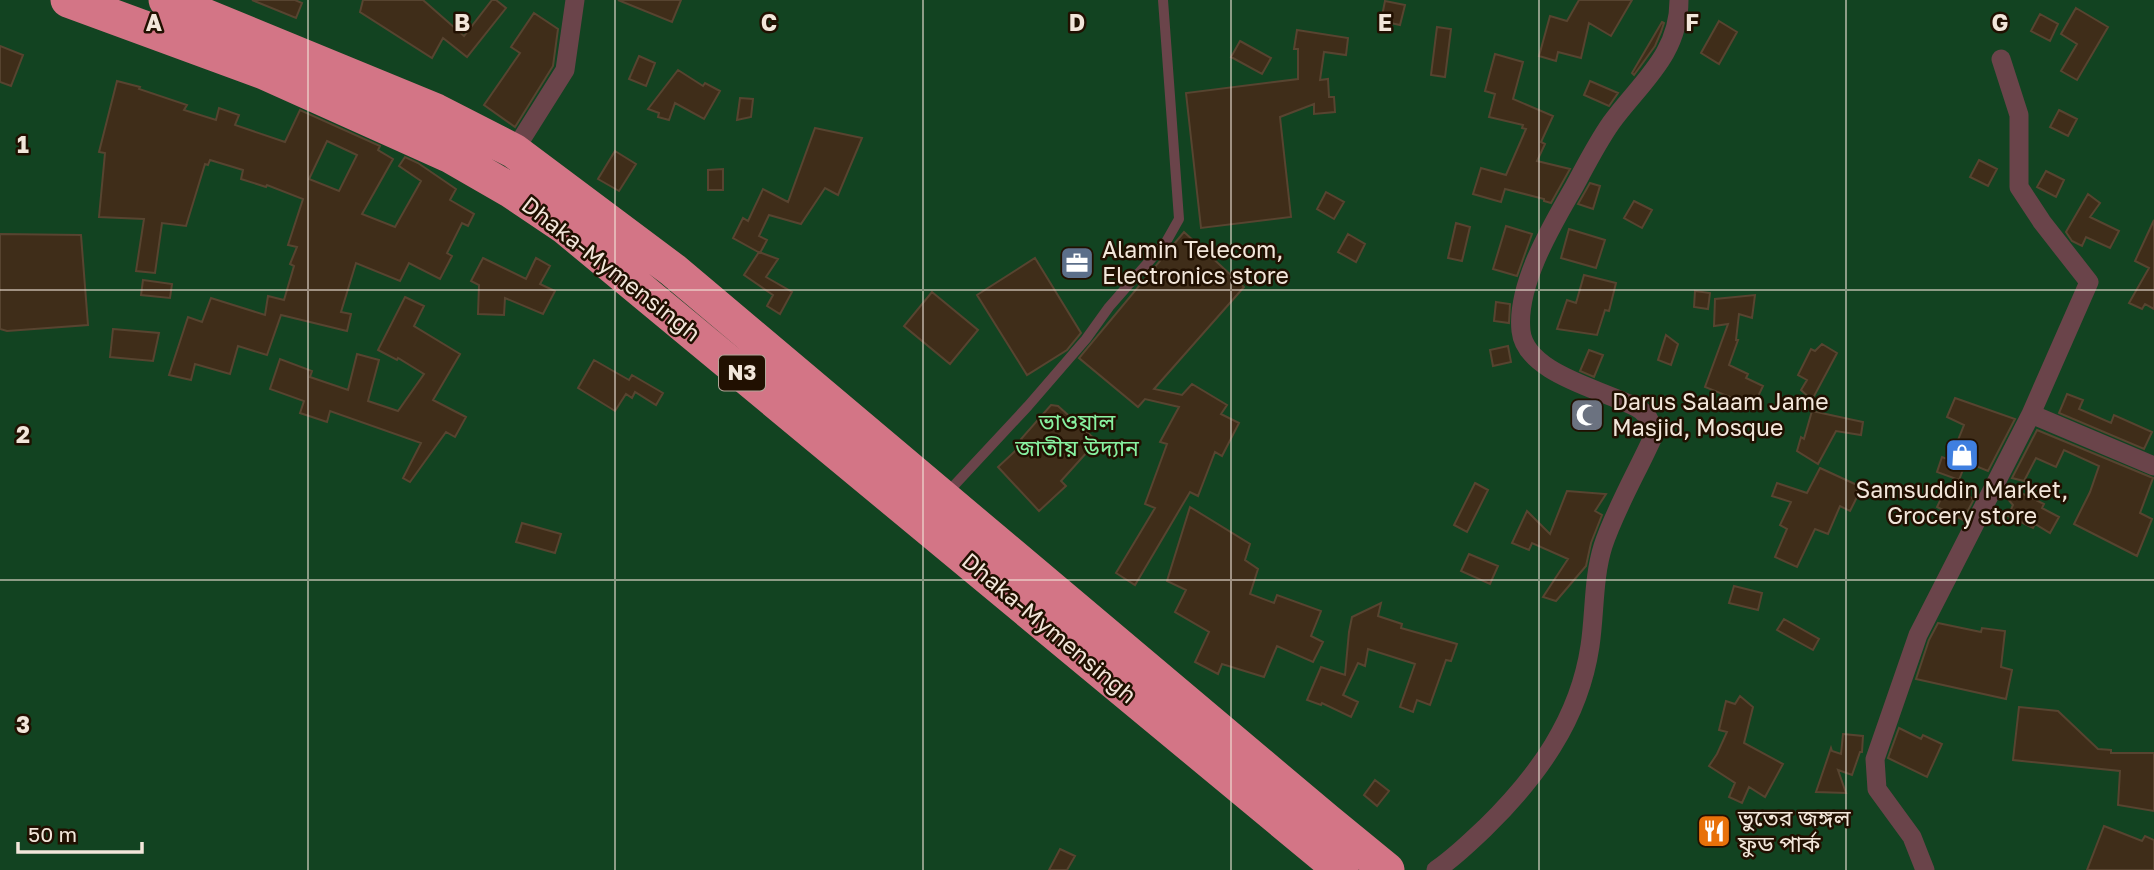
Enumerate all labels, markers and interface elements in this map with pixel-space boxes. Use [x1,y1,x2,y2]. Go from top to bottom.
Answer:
text: A [146,8,163,36]
text: B [454,8,470,36]
text: C [761,8,777,36]
text: D [1069,8,1085,36]
text: E [1378,8,1392,36]
text: F [1685,8,1699,36]
text: G [1992,8,2008,36]
text: 1 [17,130,29,158]
street label: Dhaka-Mymensingh [517,190,707,347]
place label: Alamin Telecom, Electronics store [1102,235,1289,289]
office icon: Alamin Telecom, Electronics store [1058,244,1096,282]
road number: N3 [719,356,765,390]
place label: Darus Salaam Jame Masjid, Mosque [1612,387,1829,441]
mosque icon: Darus Salaam Jame Masjid, Mosque [1568,396,1606,434]
park label: ভাওয়াল জাতীয় উদ্যান [1014,407,1140,461]
text: 2 [16,420,30,448]
shop icon: Samsuddin Market, Grocery store [1943,436,1981,474]
place label: Samsuddin Market, Grocery store [1856,475,2068,529]
street label: Dhaka-Mymensingh [957,546,1143,708]
text: 3 [16,710,30,738]
place label: ভুতের জঙ্গল ফুড পার্ক [1737,803,1852,858]
scale bar [18,810,142,854]
restaurant icon: ভুতের জঙ্গল ফুড পার্ক [1695,812,1733,850]
text: 50 m [28,821,77,847]

